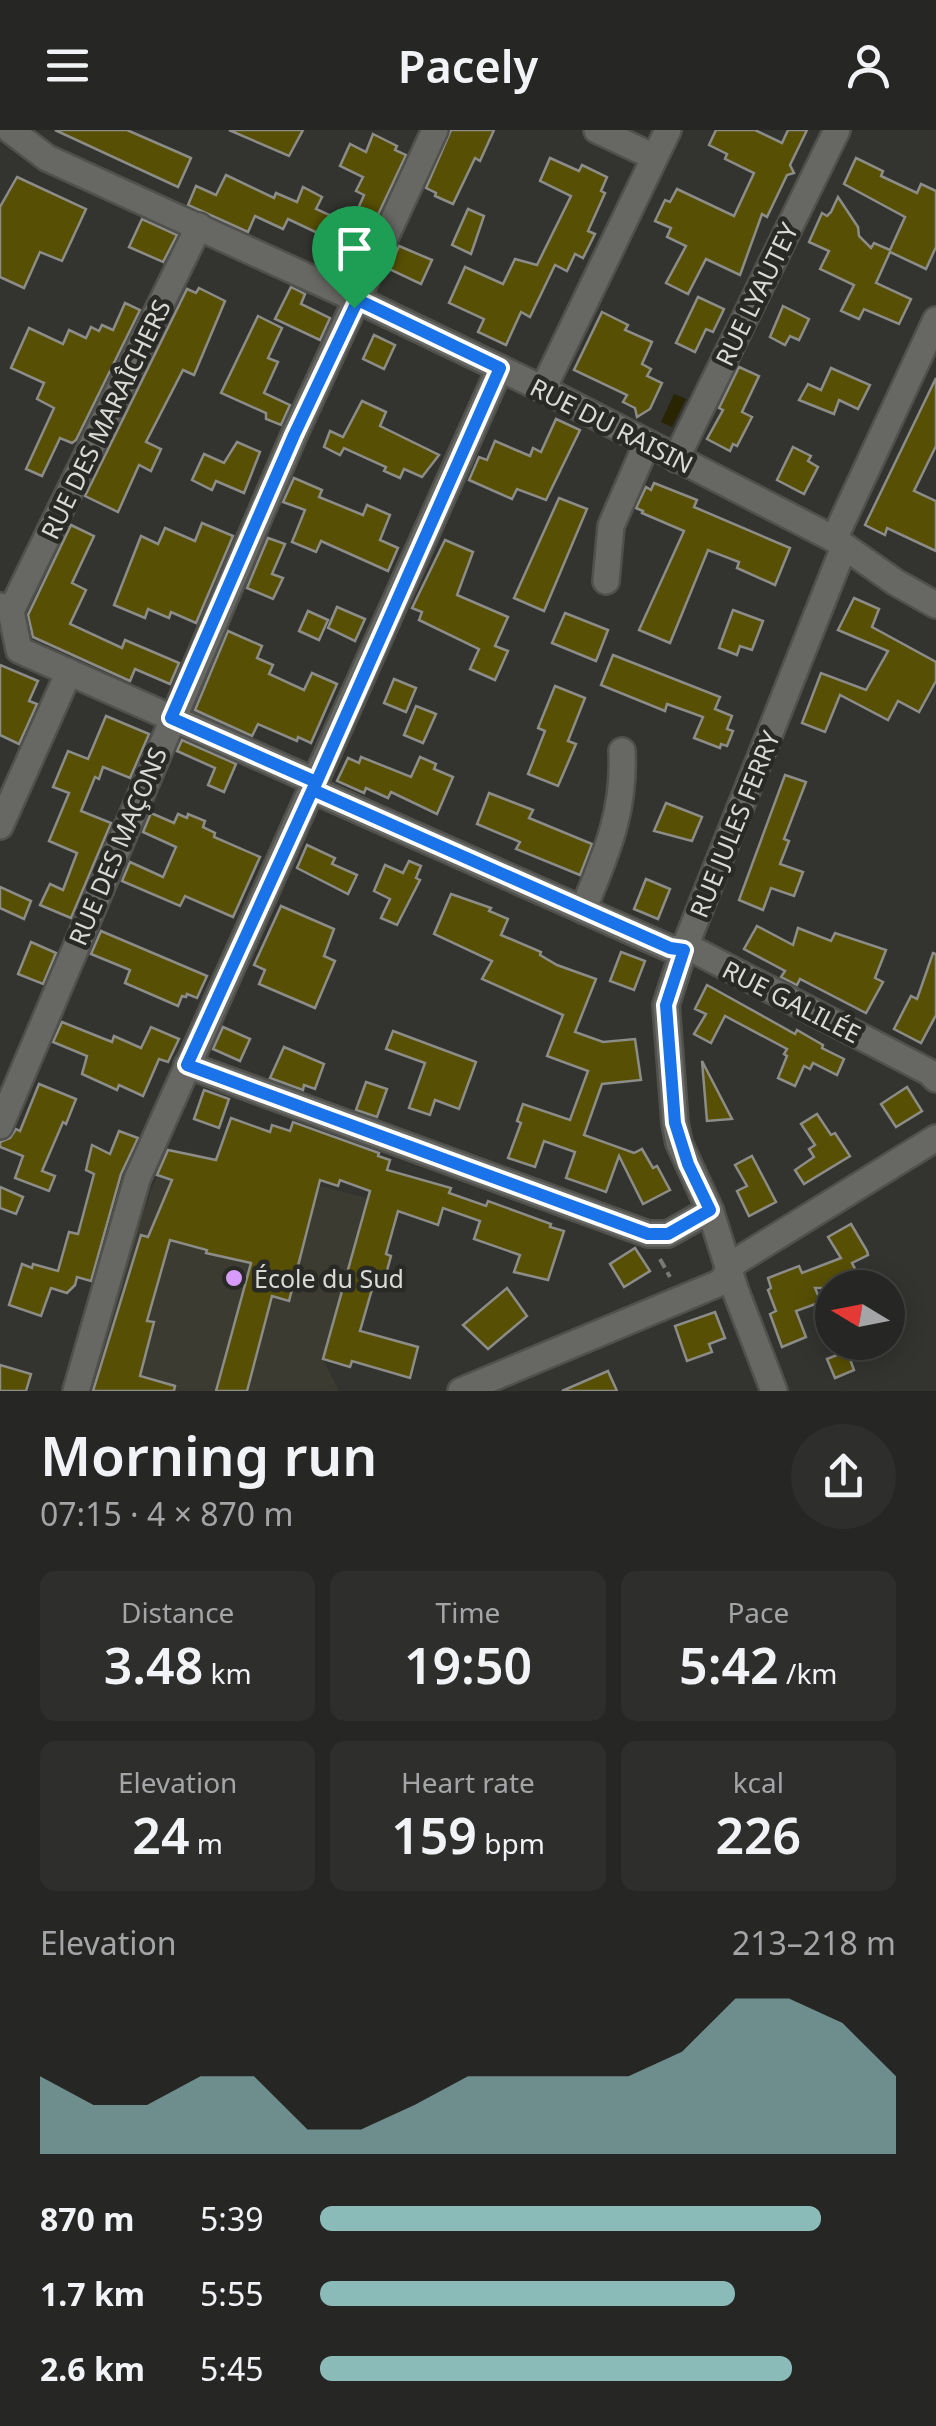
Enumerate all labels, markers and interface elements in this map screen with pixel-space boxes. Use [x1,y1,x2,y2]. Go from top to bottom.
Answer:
text: Pacely [398,35,538,96]
icon: menu [40,38,95,93]
icon: person [841,38,896,93]
pin [312,206,397,309]
street label: RUE LYAUTEY [707,216,806,371]
icon: arrive [327,221,382,276]
street label: RUE DES MARAÎCHERS [32,293,178,545]
street label: RUE DU RAISIN [525,369,699,481]
street label: RUE JULES FERRY [681,725,787,922]
street label: RUE DES MAÇONS [60,742,174,950]
street label: RUE GALILÉE [717,952,867,1050]
place label: École du Sud [254,1261,404,1295]
marker: École du Sud [223,1267,245,1289]
north arrow [815,1270,905,1360]
map controls [815,1270,905,1360]
text: Morning run [40,1417,377,1492]
button: share [791,1424,896,1529]
text: 07:15 · 4 × 870 m [40,1492,293,1535]
text: Distance [121,1593,234,1631]
text: Time [436,1593,500,1631]
text: Pace [727,1593,789,1631]
text: 3.48 [104,1631,203,1699]
text: 19:50 [404,1631,532,1699]
text: 5:42 [679,1631,779,1699]
text: km [203,1654,252,1692]
text: /km [779,1654,838,1692]
text: Elevation [118,1763,237,1801]
text: Heart rate [401,1763,535,1801]
text: kcal [733,1763,784,1801]
text: 24 [132,1801,190,1869]
text: 159 [391,1801,477,1869]
text: 226 [715,1801,801,1869]
text: m [190,1824,223,1862]
text: bpm [477,1824,545,1862]
text: Elevation [40,1921,177,1964]
text: 213–218 m [732,1921,896,1964]
text: 870 m [40,2197,134,2240]
text: 5:39 [200,2197,264,2240]
text: 1.7 km [40,2272,145,2315]
text: 5:55 [200,2272,264,2315]
text: 2.6 km [40,2347,145,2390]
text: 5:45 [200,2347,264,2390]

